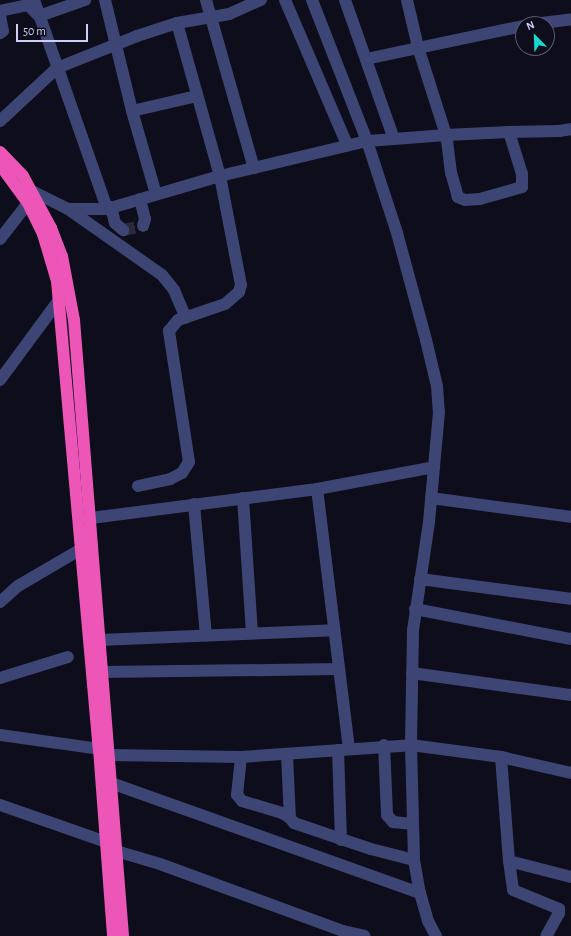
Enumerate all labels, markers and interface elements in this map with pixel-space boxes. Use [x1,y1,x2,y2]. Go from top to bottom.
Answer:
scale bar [18,16,90,42]
north arrow [515,16,555,56]
text: N [525,19,536,32]
text: 50 m [23,25,46,37]

